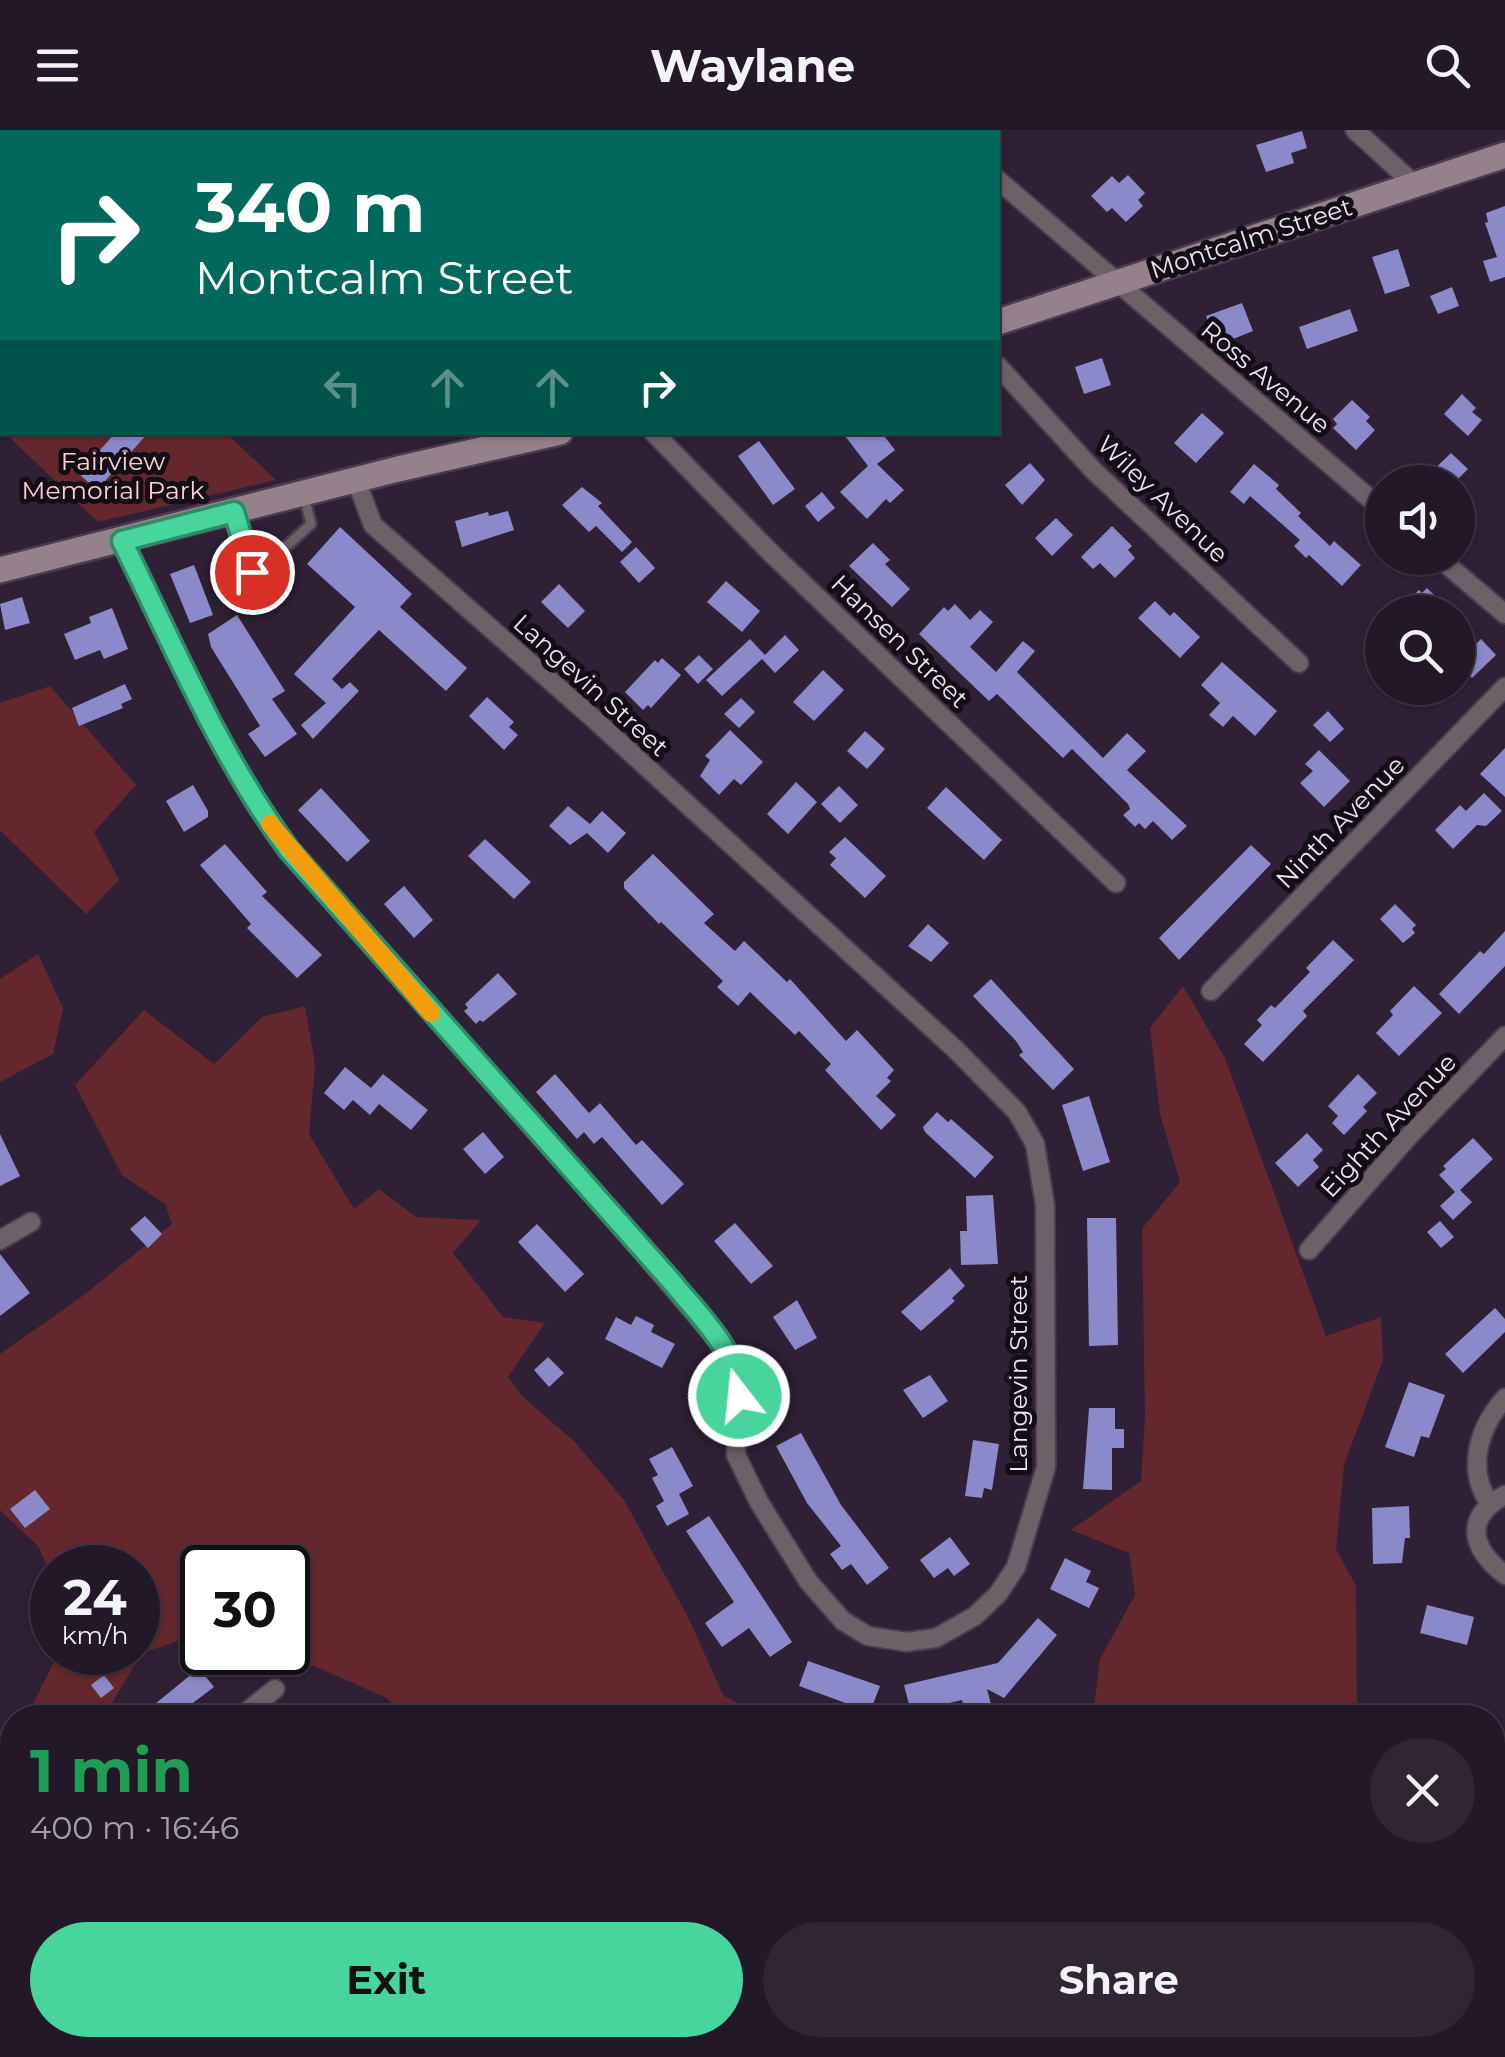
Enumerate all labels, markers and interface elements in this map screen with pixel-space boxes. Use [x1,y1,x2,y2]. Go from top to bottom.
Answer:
icon: menu [30,38,85,93]
text: Waylane [650,38,855,93]
icon: search [1420,38,1475,93]
text: 340 m [195,164,425,250]
icon: right [30,170,160,300]
street label: Montcalm Street [1146,191,1356,285]
text: Montcalm Street [195,250,574,305]
street label: Ross Avenue [1195,314,1337,440]
icon: left [315,360,370,415]
icon: ahead [420,360,475,415]
icon: ahead [525,360,580,415]
icon: right [630,360,685,415]
street label: Wiley Avenue [1091,429,1235,569]
park label: Fairview Memorial Park [22,446,204,505]
map controls [1365,465,1475,705]
button: sound [1365,465,1475,575]
pin [210,530,295,615]
icon: arrive [225,545,280,600]
street label: Hansen Street [825,568,975,714]
button: search [1365,595,1475,705]
street label: Langevin Street [508,608,674,762]
street label: Ninth Avenue [1270,750,1410,894]
street label: Eighth Avenue [1314,1047,1462,1203]
street label: Langevin Street [1003,1275,1033,1473]
position arrow [687,1344,791,1448]
speed limit sign: 30 [180,1545,310,1675]
text: 24 [63,1567,127,1628]
text: km/h [62,1620,128,1650]
text: 1 min [30,1734,193,1807]
button: close [1370,1738,1475,1843]
text: 400 m · 16:46 [30,1808,239,1847]
button: Exit [30,1922,743,2037]
button: Share [763,1922,1475,2037]

